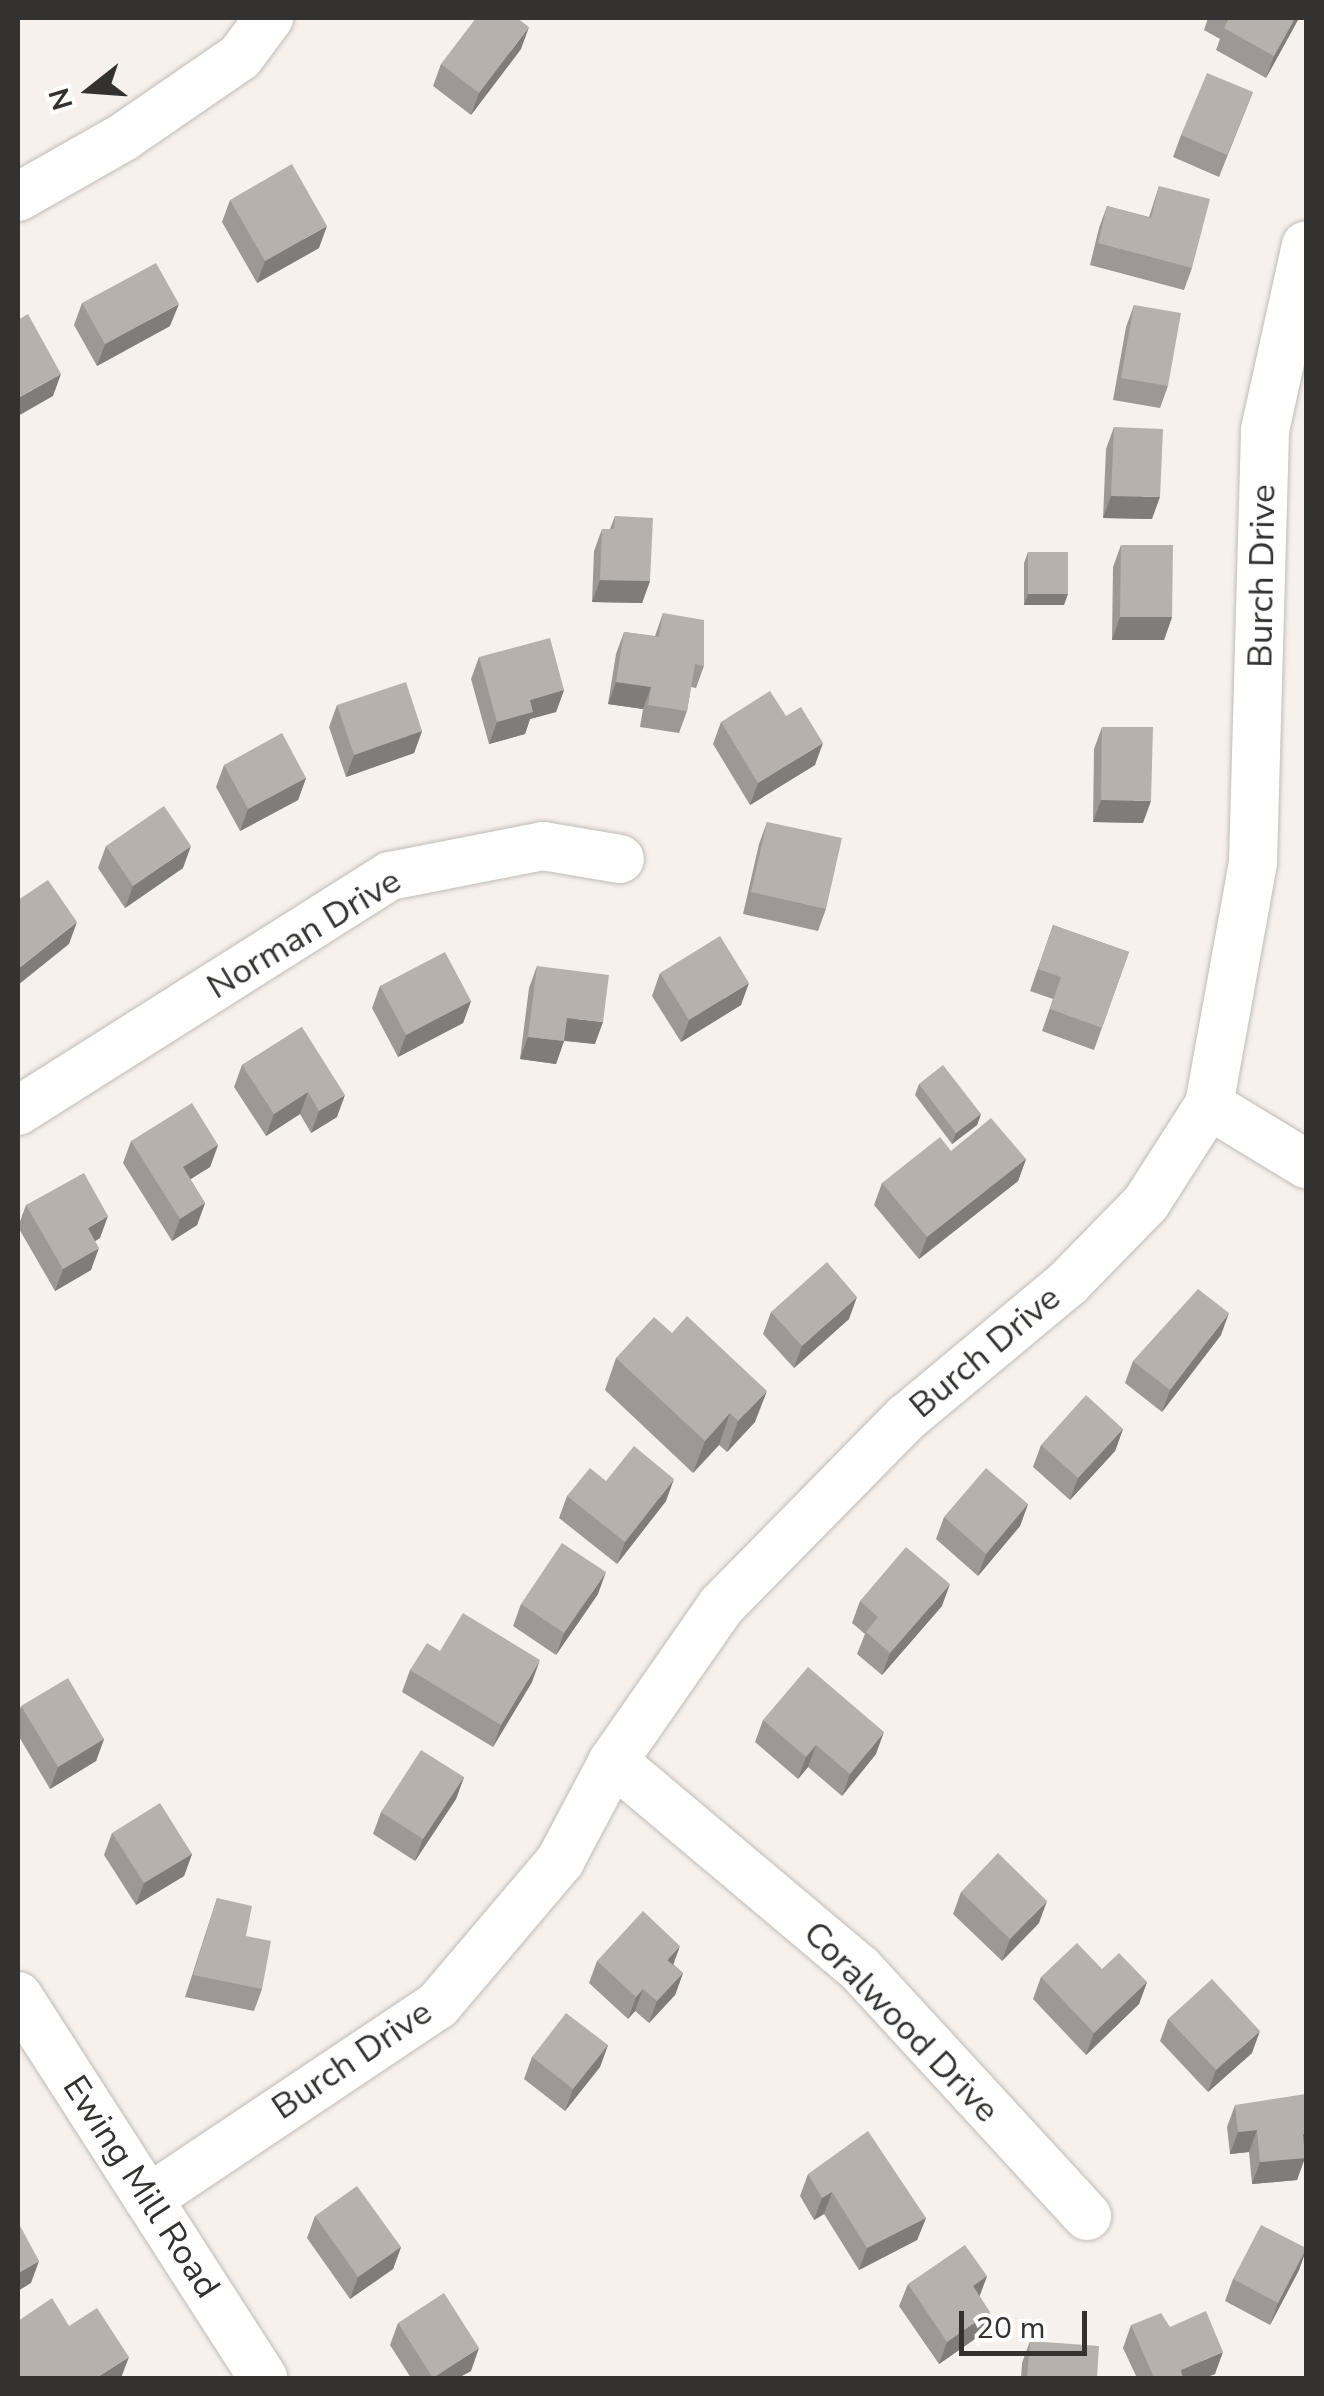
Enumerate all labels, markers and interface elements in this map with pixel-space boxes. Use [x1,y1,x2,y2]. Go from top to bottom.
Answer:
north arrow [40,40,140,140]
text: N [40,83,83,114]
street label: Burch Drive [1239,484,1285,668]
street label: Norman Drive [200,860,408,1008]
street label: Burch Drive [901,1277,1069,1427]
street label: Coralwood Drive [794,1913,1008,2131]
street label: Burch Drive [264,1991,440,2129]
street label: Ewing Mill Road [54,2068,228,2306]
scale bar [964,2291,1092,2353]
text: 20 m [976,2308,1045,2349]

